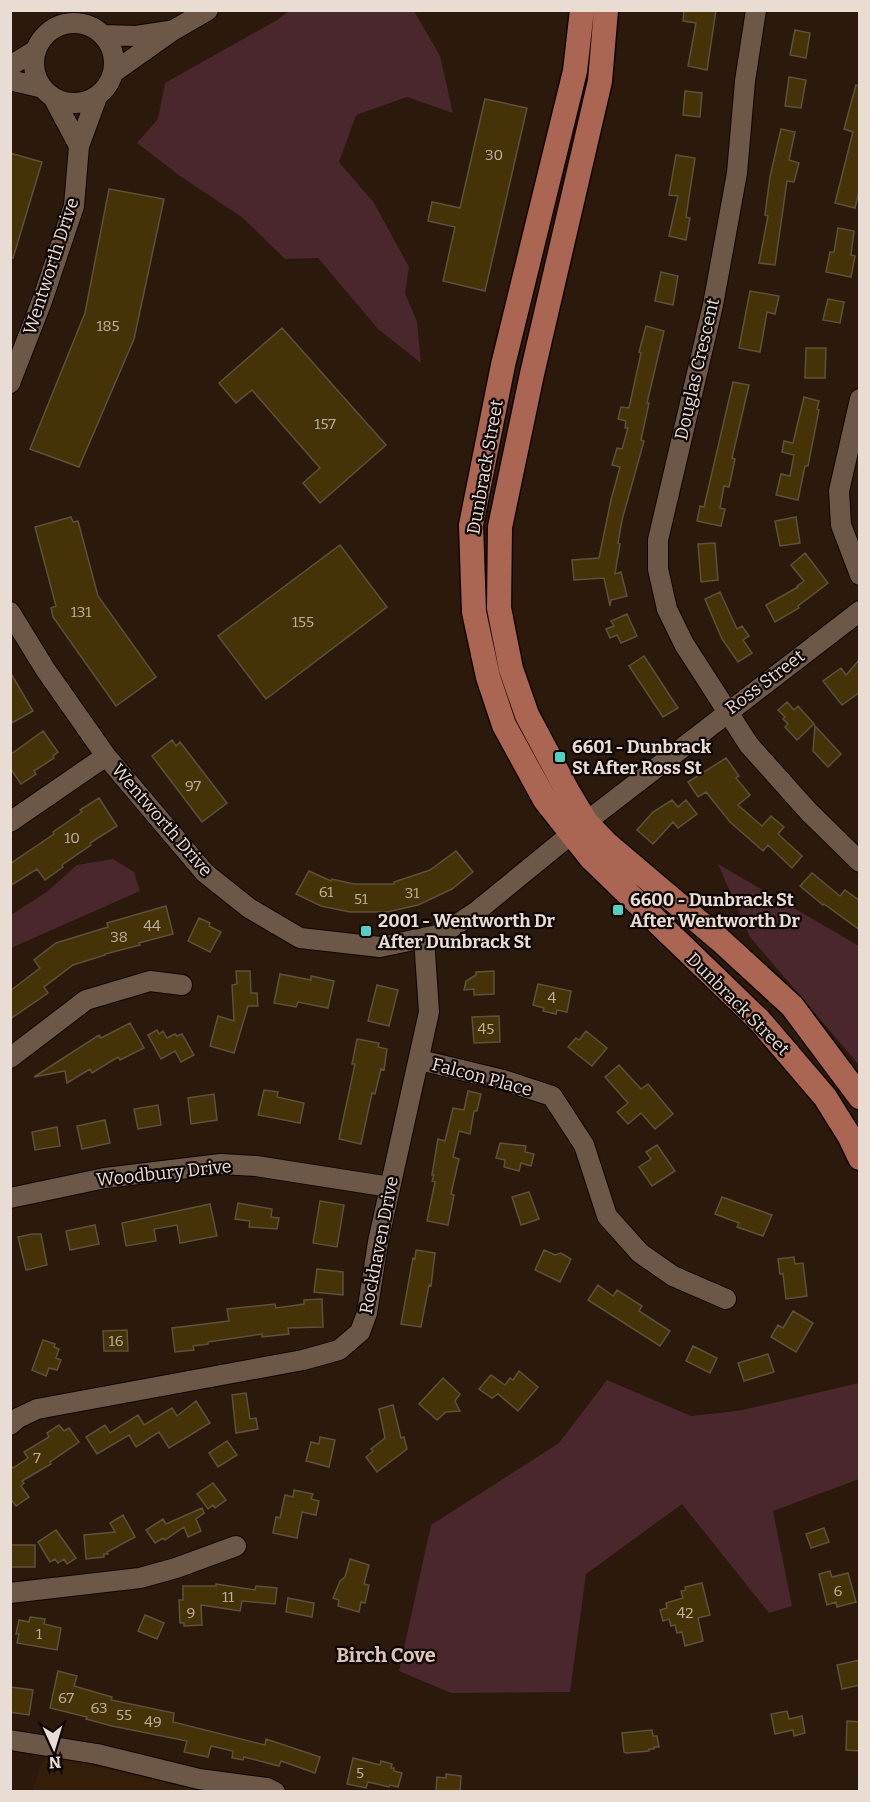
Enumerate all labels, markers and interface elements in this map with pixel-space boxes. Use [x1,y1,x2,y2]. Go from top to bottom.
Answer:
house number: 30 [485,146,503,164]
street label: Wentworth Drive [19,195,83,337]
street label: Douglas Crescent [670,295,724,442]
house number: 185 [96,317,120,335]
street label: Dunbrack Street [462,397,508,536]
house number: 157 [314,415,336,433]
house number: 131 [71,603,91,621]
house number: 155 [292,613,314,631]
street label: Ross Street [721,645,809,719]
place label: 6601 - Dunbrack St After Ross St [572,736,711,779]
marker: 6601 - Dunbrack St After Ross St [553,750,567,764]
street label: Wentworth Drive [107,759,217,881]
house number: 97 [185,777,202,795]
house number: 10 [64,829,80,847]
house number: 61 [319,883,333,901]
house number: 31 [405,884,419,902]
place label: 6600 - Dunbrack St After Wentworth Dr [630,889,800,932]
house number: 51 [354,890,368,908]
marker: 6600 - Dunbrack St After Wentworth Dr [611,903,625,917]
place label: 2001 - Wentworth Dr After Dunbrack St [378,910,556,953]
house number: 44 [143,917,161,935]
marker: 2001 - Wentworth Dr After Dunbrack St [359,924,373,938]
house number: 38 [110,928,128,946]
street label: Dunbrack Street [682,948,794,1060]
house number: 4 [548,989,557,1007]
house number: 45 [478,1020,494,1038]
street label: Falcon Place [429,1053,535,1101]
street label: Woodbury Drive [95,1155,233,1191]
street label: Rockhaven Drive [355,1174,403,1316]
house number: 16 [109,1332,124,1350]
house number: 7 [33,1449,41,1467]
house number: 6 [834,1582,843,1600]
house number: 11 [222,1588,234,1606]
house number: 9 [187,1604,195,1622]
house number: 42 [677,1604,693,1622]
house number: 1 [36,1625,42,1643]
district label: Birch Cove [336,1643,436,1667]
house number: 67 [58,1689,75,1707]
house number: 63 [90,1699,108,1717]
house number: 55 [116,1706,132,1724]
house number: 49 [144,1713,162,1731]
north arrow [24,1718,84,1778]
text: N [48,1753,62,1772]
house number: 5 [356,1764,364,1782]

